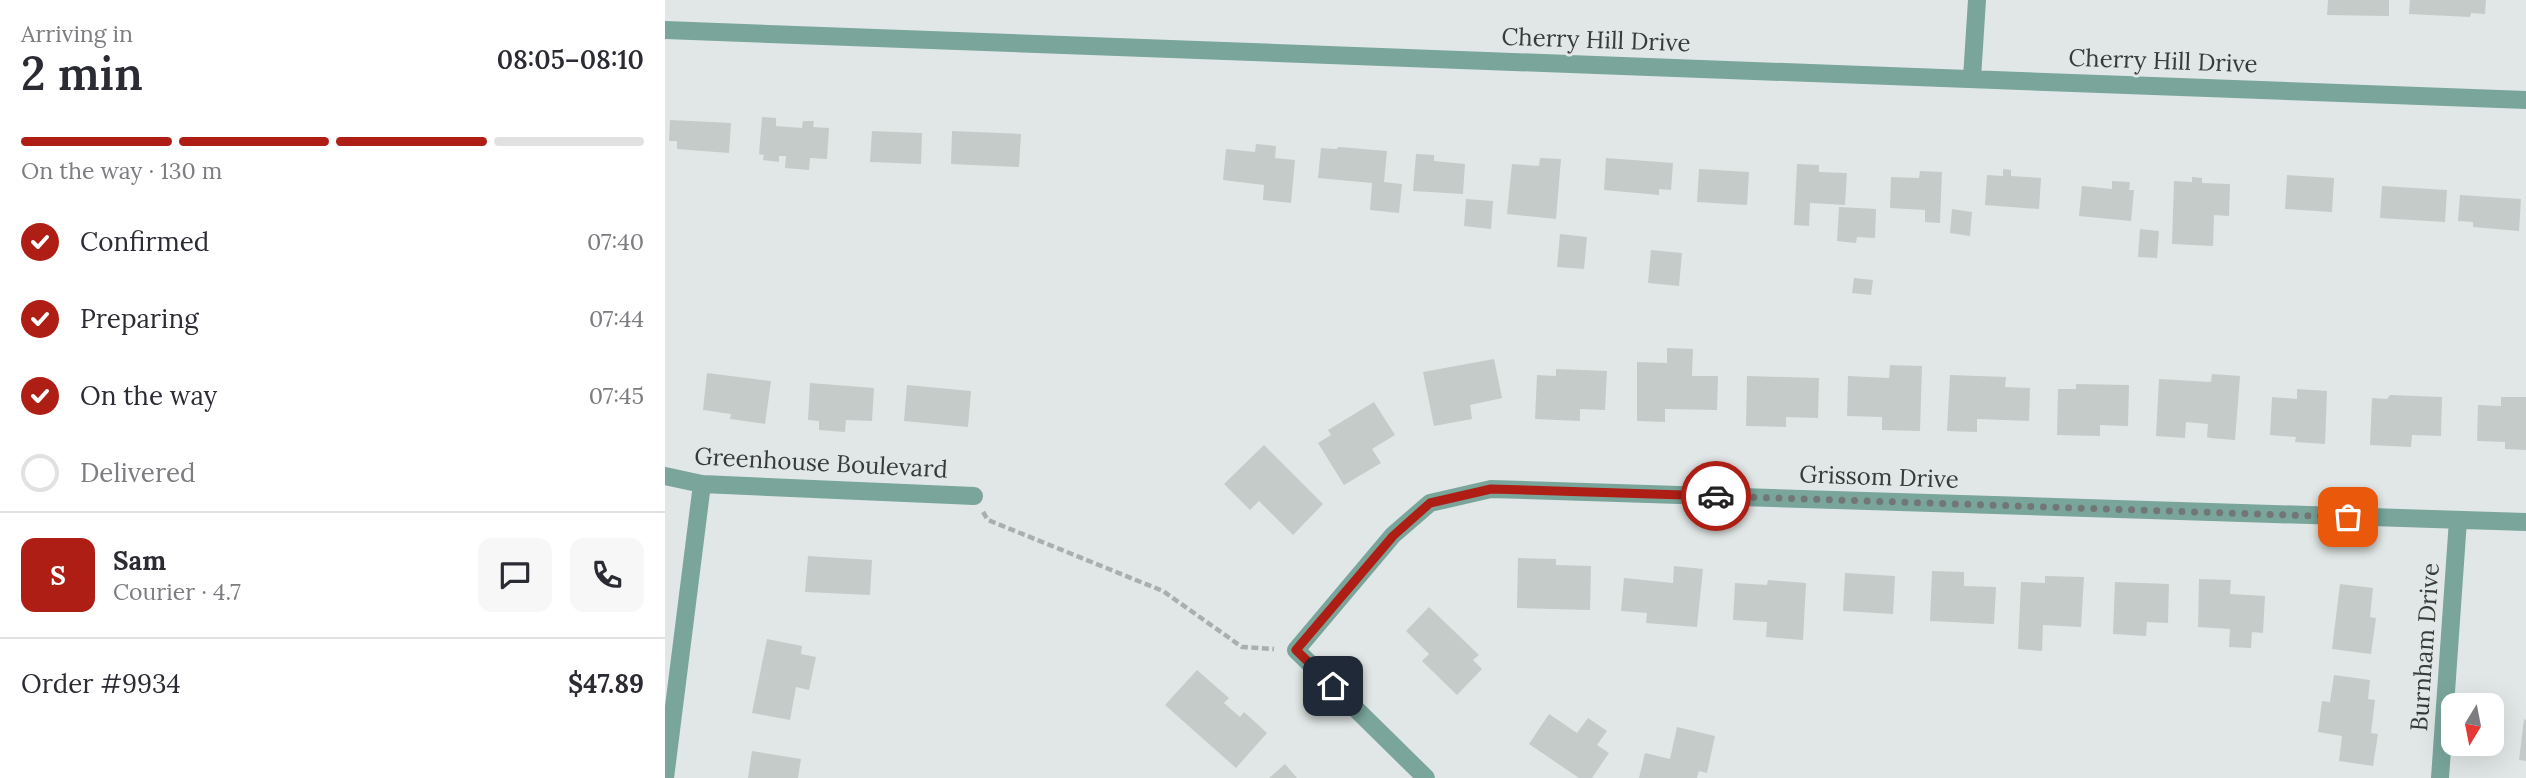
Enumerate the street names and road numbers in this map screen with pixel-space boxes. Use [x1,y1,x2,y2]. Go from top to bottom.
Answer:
street label: Cherry Hill Drive [1501,21,1691,58]
street label: Cherry Hill Drive [2068,42,2258,79]
street label: Greenhouse Boulevard [694,440,949,485]
street label: Grissom Drive [1799,458,1959,495]
street label: Burnham Drive [2403,562,2446,732]

